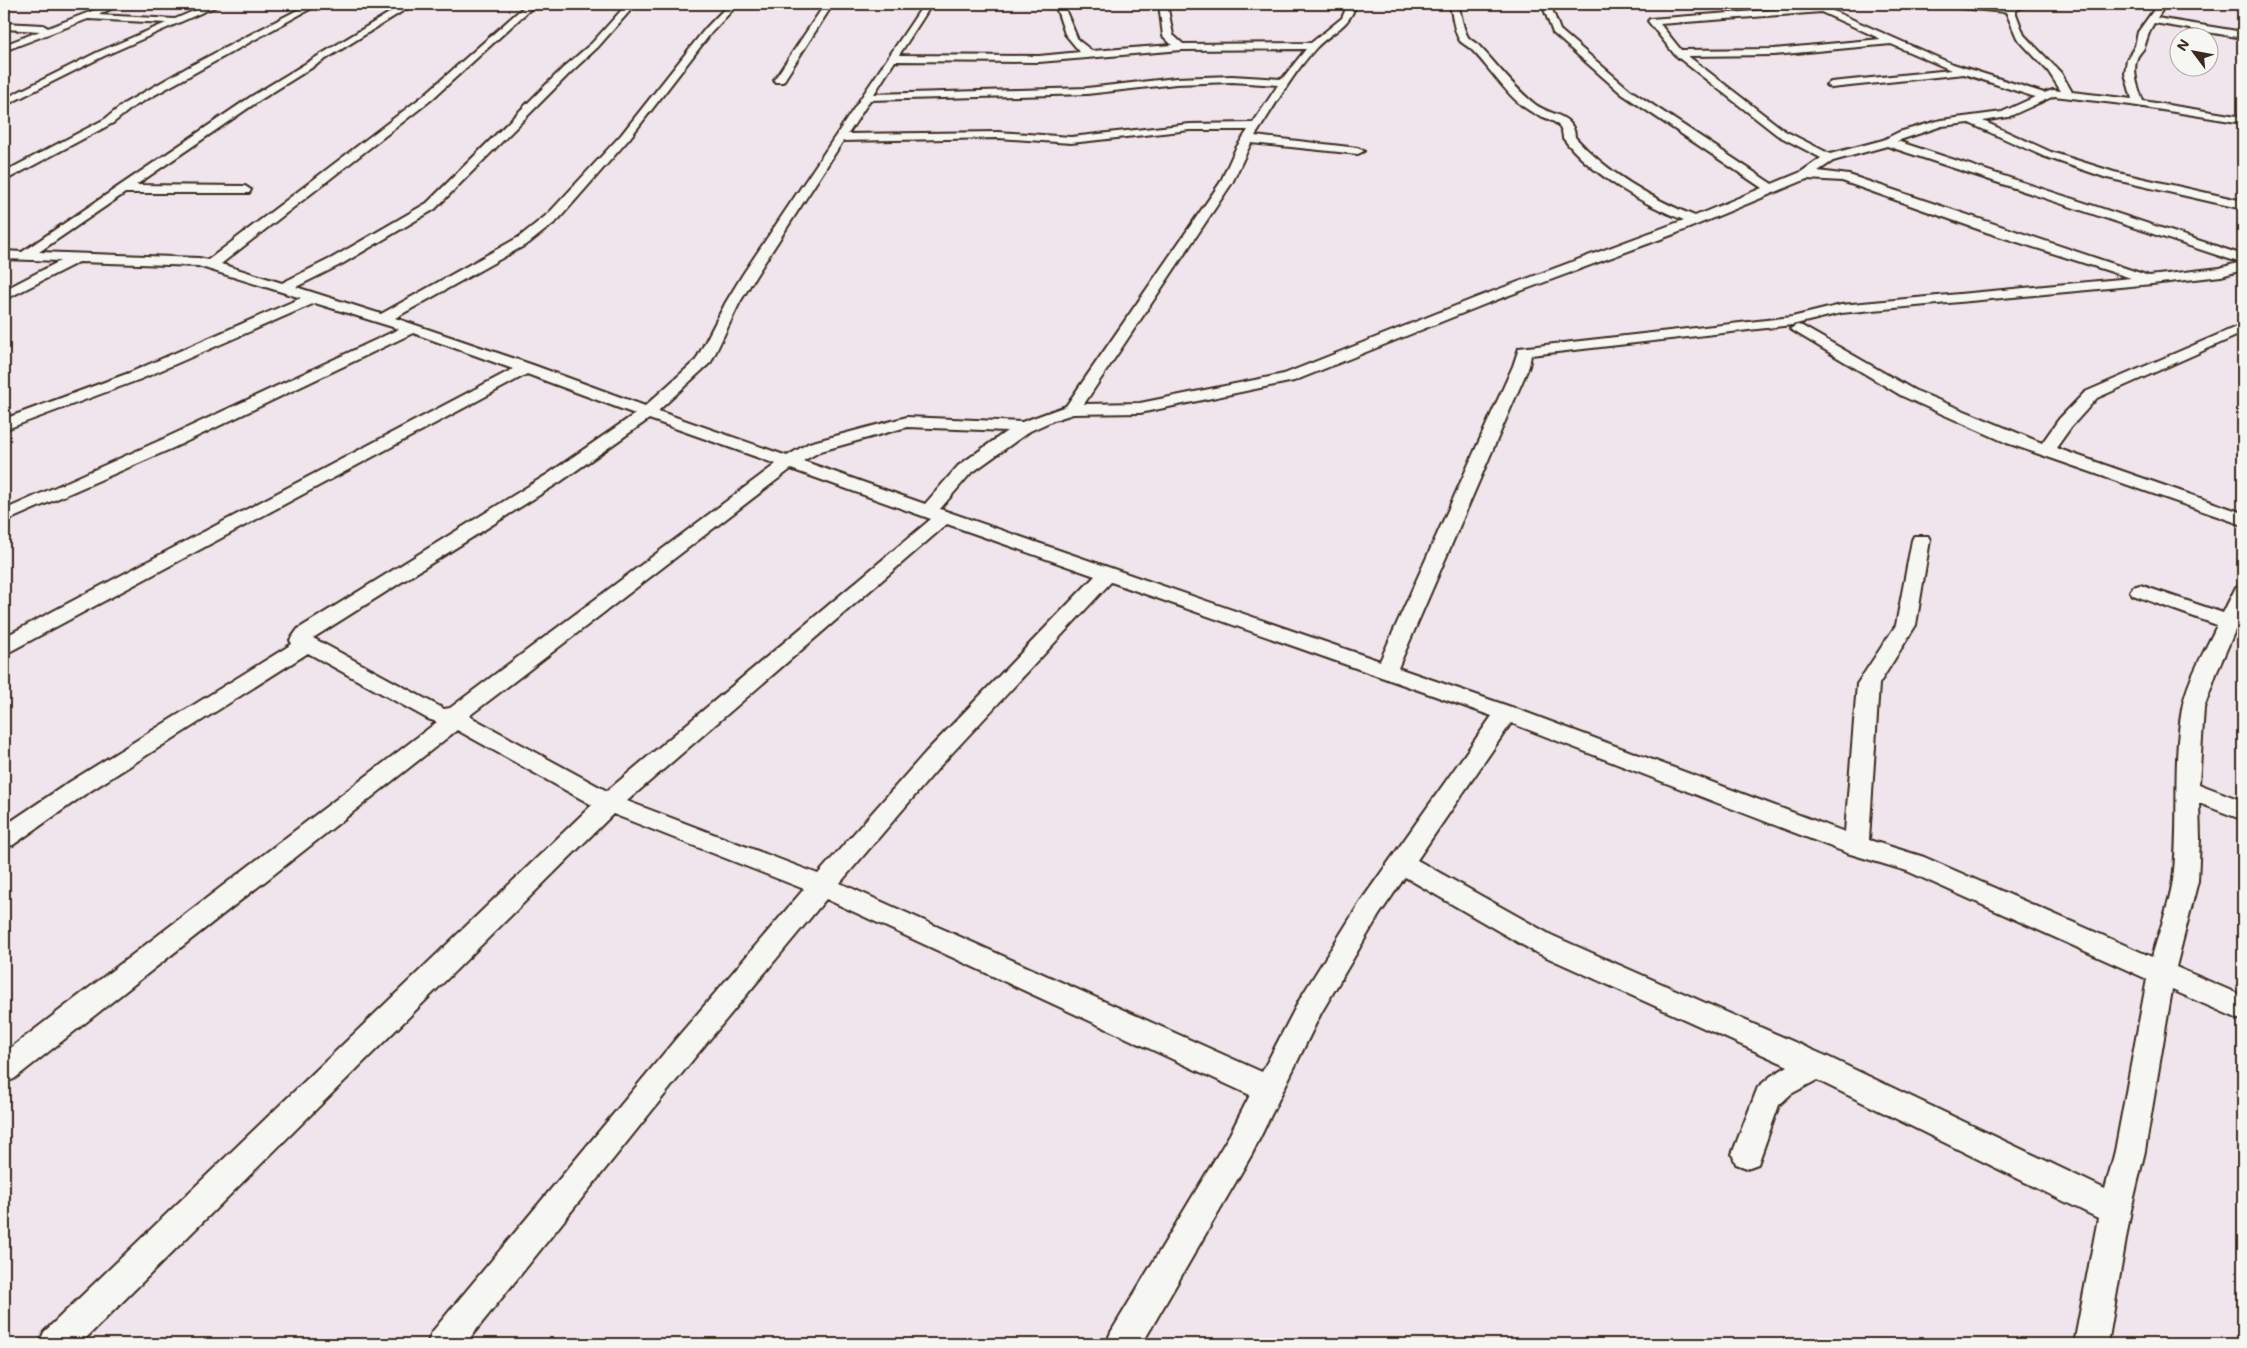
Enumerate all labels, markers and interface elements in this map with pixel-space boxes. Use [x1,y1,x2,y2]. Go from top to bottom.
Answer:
north arrow [2170,28,2220,78]
text: N [2172,35,2193,54]

